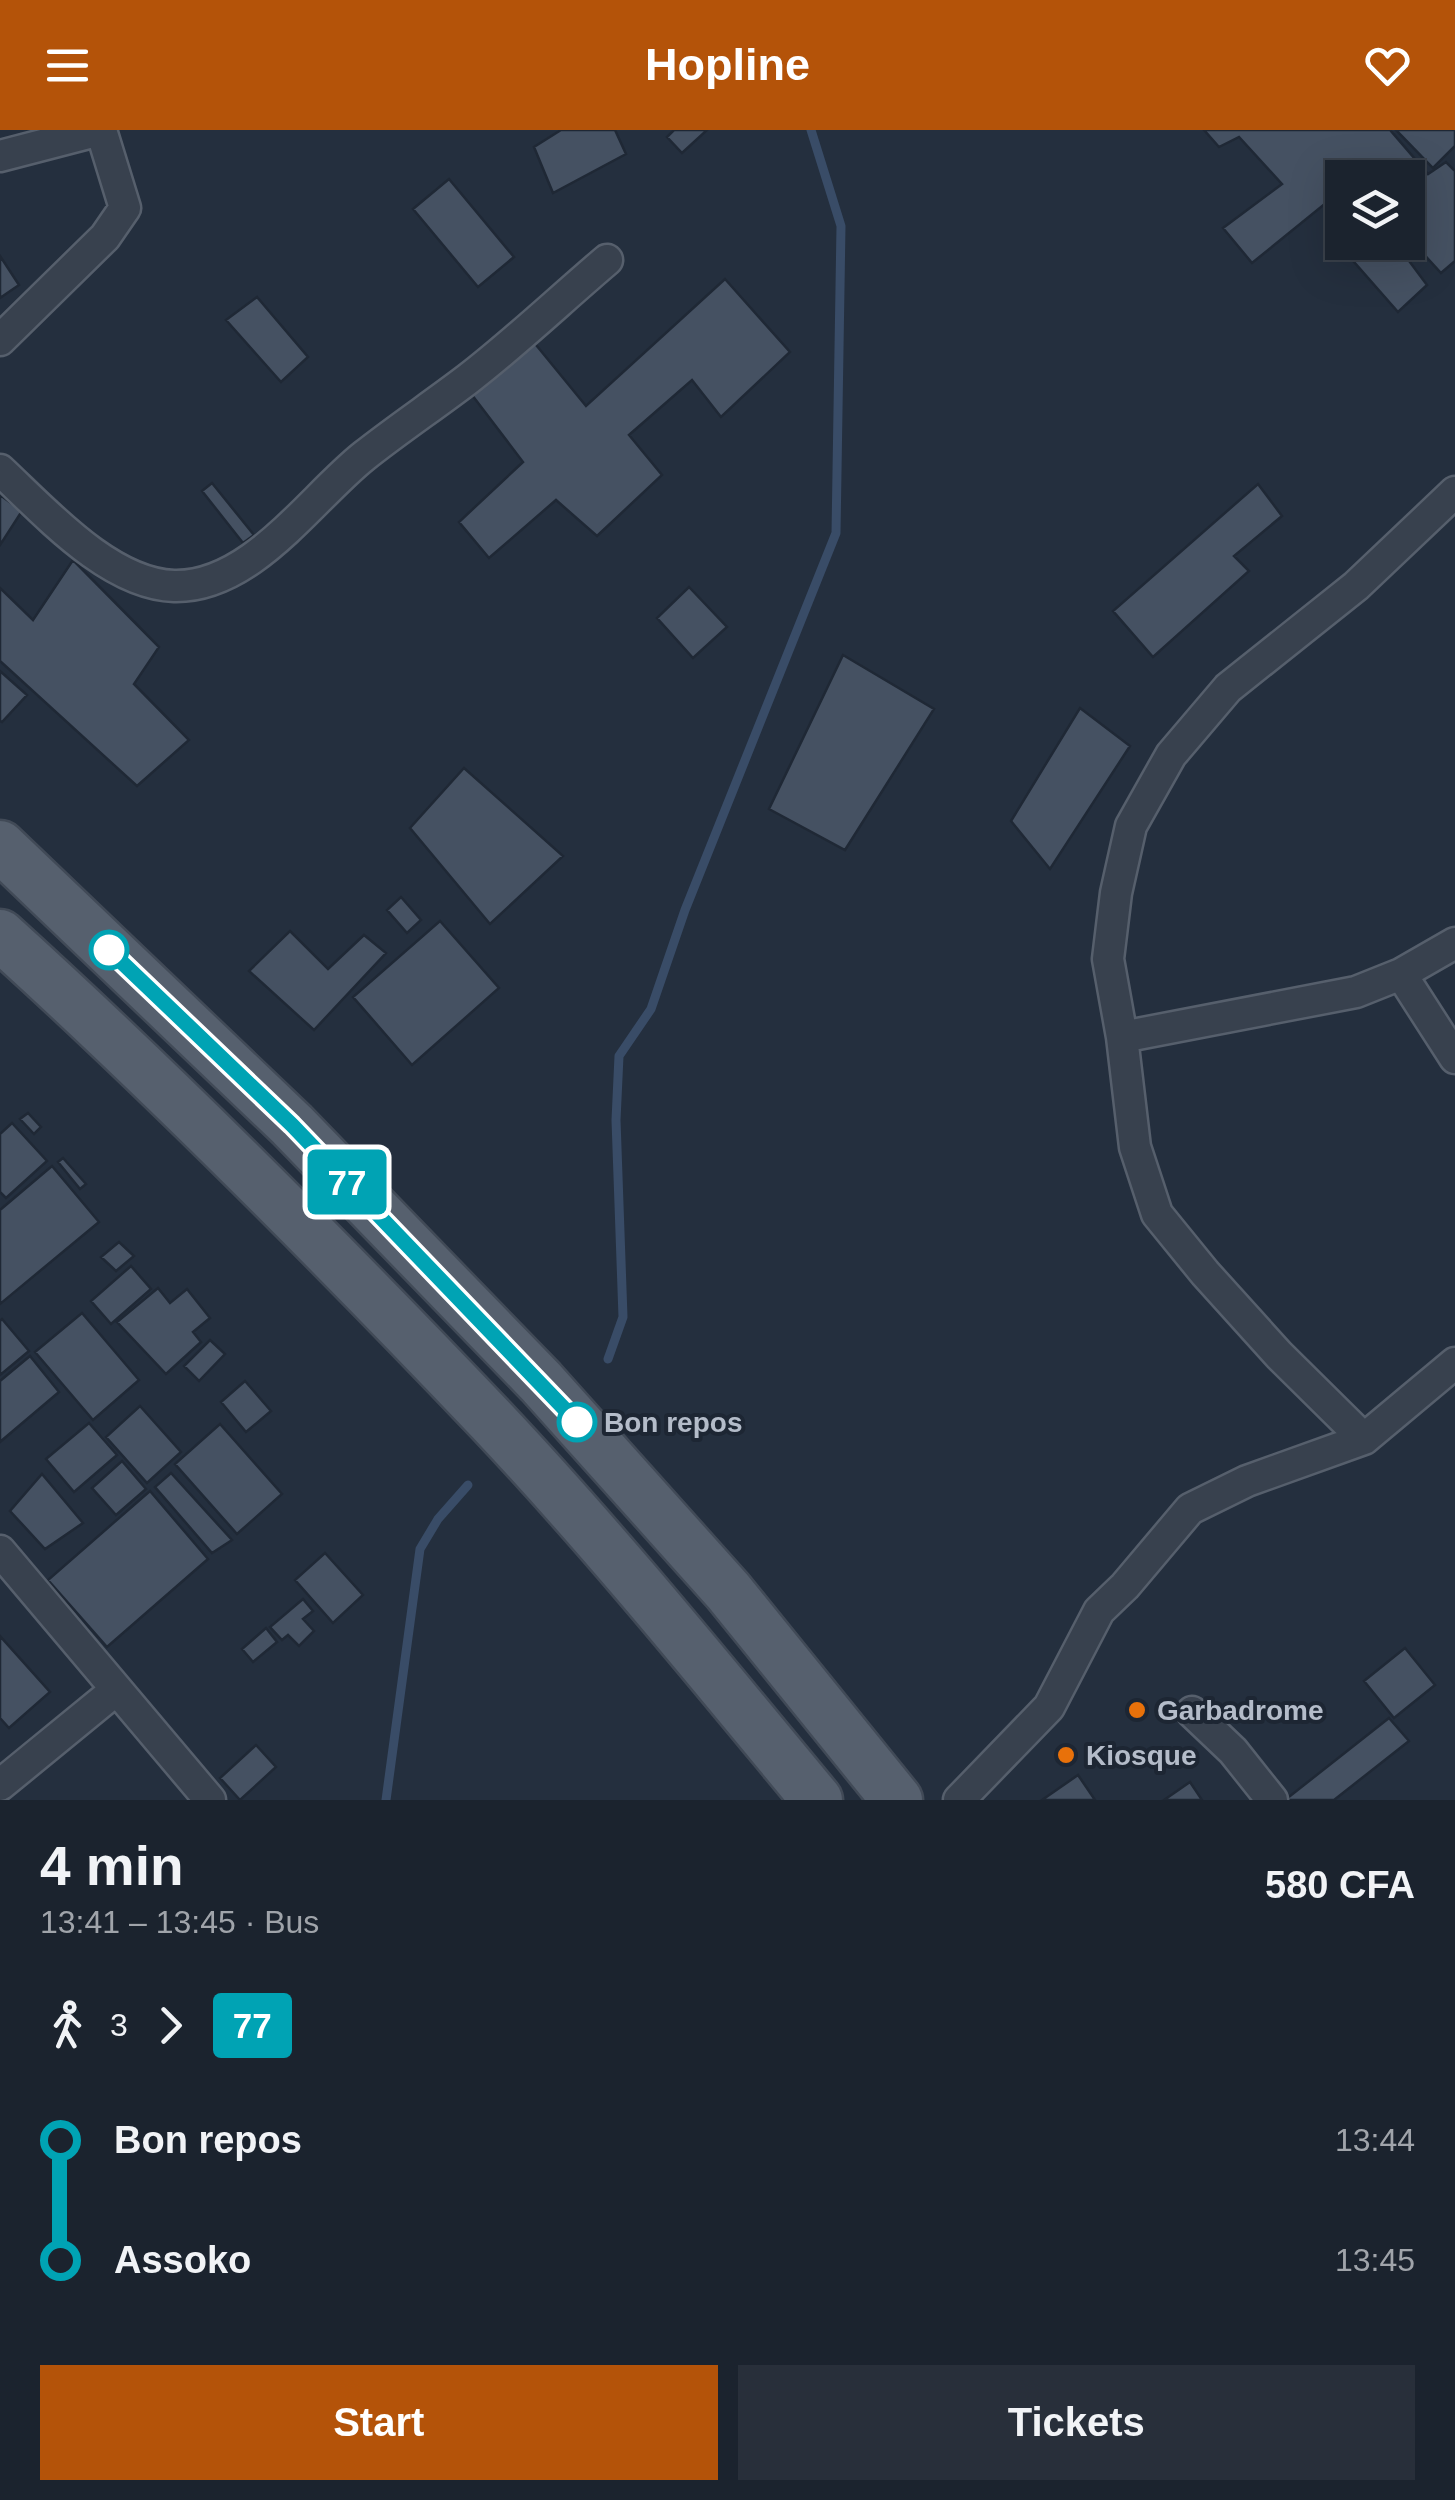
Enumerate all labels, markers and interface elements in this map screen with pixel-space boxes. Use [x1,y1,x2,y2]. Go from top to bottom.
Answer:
icon: menu [40,38,95,93]
icon: heart [1360,38,1415,93]
text: Hopline [645,39,810,90]
map controls [1325,160,1425,260]
button: layers [1325,160,1425,260]
unlabelled marker [90,931,128,969]
line badge: 77 [302,1150,392,1214]
text: 77 [328,1163,366,1202]
marker: Bon repos [558,1403,596,1441]
place label: Bon repos [604,1407,742,1438]
place label: Garbadrome [1157,1695,1324,1726]
marker: Garbadrome [1126,1699,1148,1721]
place label: Kiosque [1086,1740,1196,1771]
marker: Kiosque [1055,1744,1077,1766]
text: 4 min [40,1835,184,1897]
text: 580 CFA [1265,1864,1415,1906]
text: 13:41 – 13:45 · Bus [40,1904,319,1940]
icon: walk [40,1998,95,2053]
icon: forward [143,1998,198,2053]
text: 77 [233,2006,272,2045]
text: 3 [110,2007,128,2043]
text: Bon repos [114,2119,302,2161]
text: 13:44 [1335,2122,1415,2158]
text: Assoko [114,2239,251,2281]
text: 13:45 [1335,2242,1415,2278]
button: Start [40,2365,718,2480]
button: Tickets [738,2365,1415,2480]

